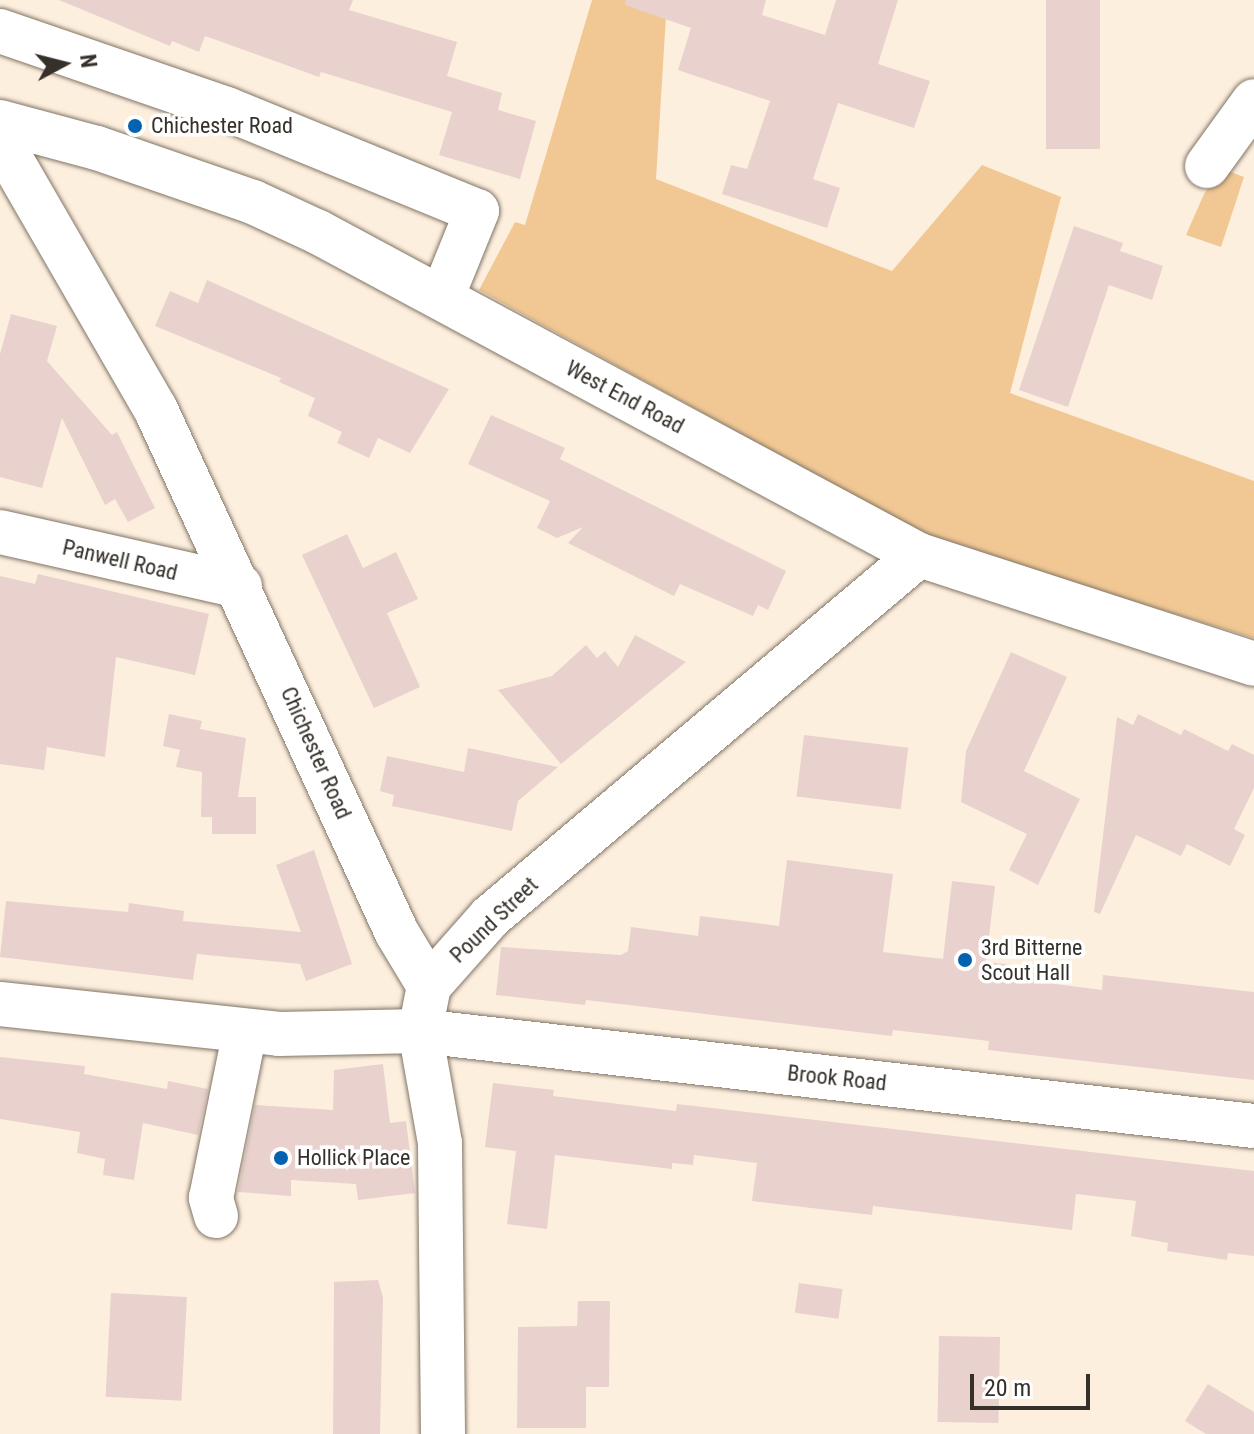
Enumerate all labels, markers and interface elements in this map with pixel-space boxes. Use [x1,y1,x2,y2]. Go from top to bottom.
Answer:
north arrow [24,24,104,104]
text: N [75,53,102,69]
place label: Chichester Road [151,113,293,139]
marker: Chichester Road [126,117,144,135]
street label: West End Road [561,355,689,439]
street label: Panwell Road [60,534,180,586]
street label: Chichester Road [275,683,357,823]
street label: Pound Street [445,872,543,968]
place label: 3rd Bitterne Scout Hall [981,934,1082,986]
marker: 3rd Bitterne Scout Hall [956,951,974,969]
street label: Brook Road [786,1060,888,1096]
place label: Hollick Place [297,1145,410,1171]
marker: Hollick Place [272,1149,290,1167]
scale bar [974,1358,1094,1408]
text: 20 m [984,1374,1031,1402]

